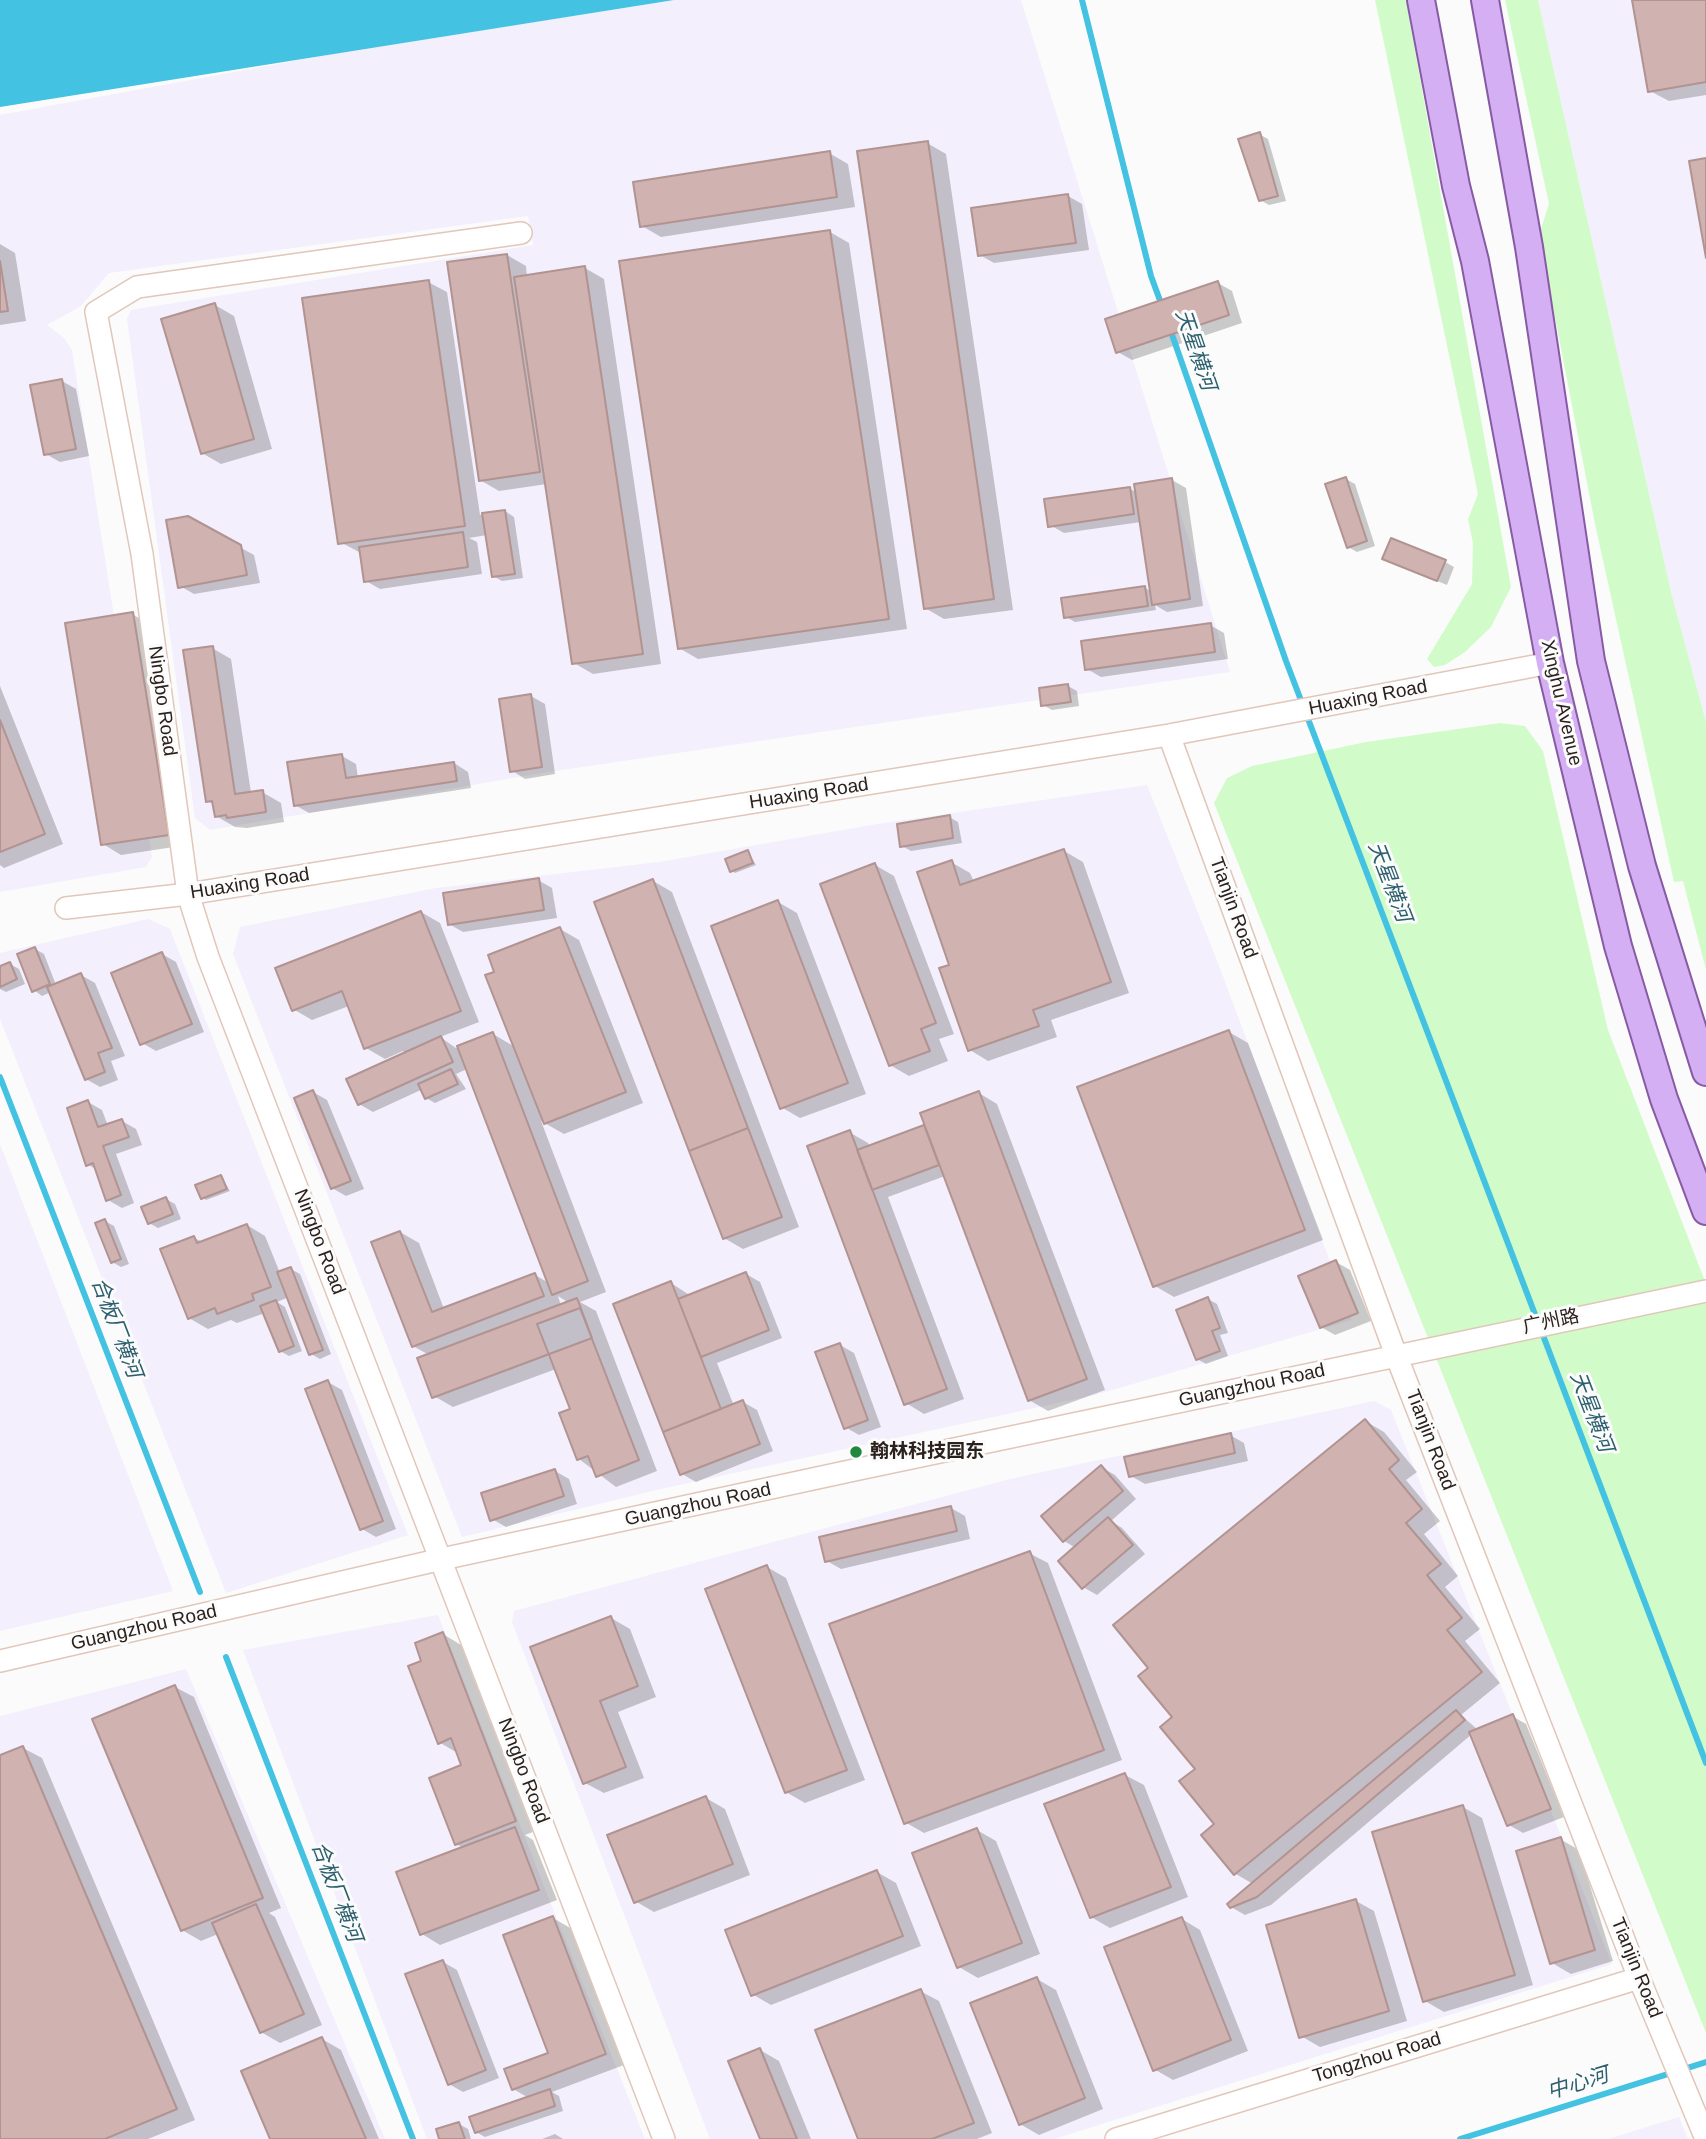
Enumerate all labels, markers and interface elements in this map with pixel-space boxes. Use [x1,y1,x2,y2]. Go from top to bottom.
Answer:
water label: 天星横河 [1169,306,1221,394]
street label: Xinghu Avenue [1535,638,1587,768]
street label: Ningbo Road [143,644,181,758]
street label: Huaxing Road [1307,675,1429,721]
street label: Huaxing Road [748,773,870,815]
water label: 天星横河 [1362,838,1416,926]
street label: Tianjin Road [1204,854,1262,962]
street label: Huaxing Road [189,863,311,905]
street label: Ningbo Road [288,1186,350,1298]
water label: 合板厂横河 [85,1274,147,1382]
street label: 广州路 [1521,1305,1581,1339]
street label: Guangzhou Road [1177,1359,1327,1413]
water label: 天星横河 [1564,1368,1618,1456]
street label: Tianjin Road [1400,1386,1460,1494]
place label: 翰林科技园东 [870,1441,984,1463]
marker: 翰林科技园东 [848,1444,864,1460]
street label: Guangzhou Road [623,1478,773,1532]
street label: Guangzhou Road [69,1600,219,1656]
street label: Ningbo Road [492,1715,554,1827]
water label: 合板厂横河 [305,1838,367,1946]
street label: Tianjin Road [1606,1915,1666,2021]
street label: Tongzhou Road [1310,2028,1444,2088]
water label: 中心河 [1544,2063,1612,2105]

